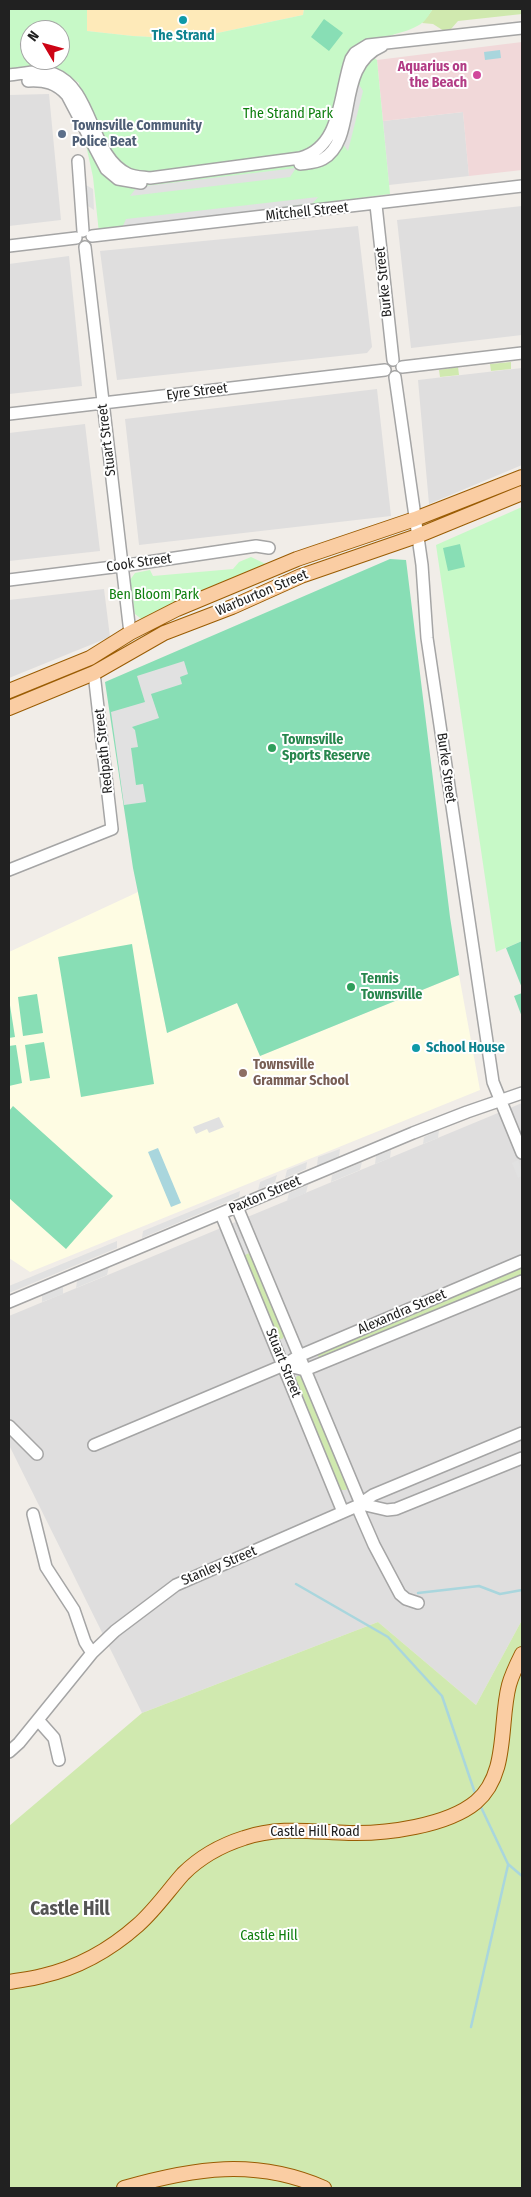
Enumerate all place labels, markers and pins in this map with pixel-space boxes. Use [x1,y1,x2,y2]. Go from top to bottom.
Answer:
marker: The Strand [177,14,189,26]
place label: The Strand [151,28,215,44]
place label: Aquarius on the Beach [398,59,467,92]
marker: Aquarius on the Beach [471,69,483,81]
place label: Townsville Community Police Beat [72,118,202,150]
marker: Townsville Community Police Beat [56,128,68,140]
place label: Townsville Sports Reserve [282,732,370,764]
marker: Townsville Sports Reserve [266,742,278,754]
place label: Tennis Townsville [361,971,422,1004]
marker: Tennis Townsville [345,981,357,993]
place label: School House [426,1040,505,1056]
marker: School House [410,1042,422,1054]
place label: Townsville Grammar School [253,1057,349,1090]
marker: Townsville Grammar School [237,1067,249,1079]

